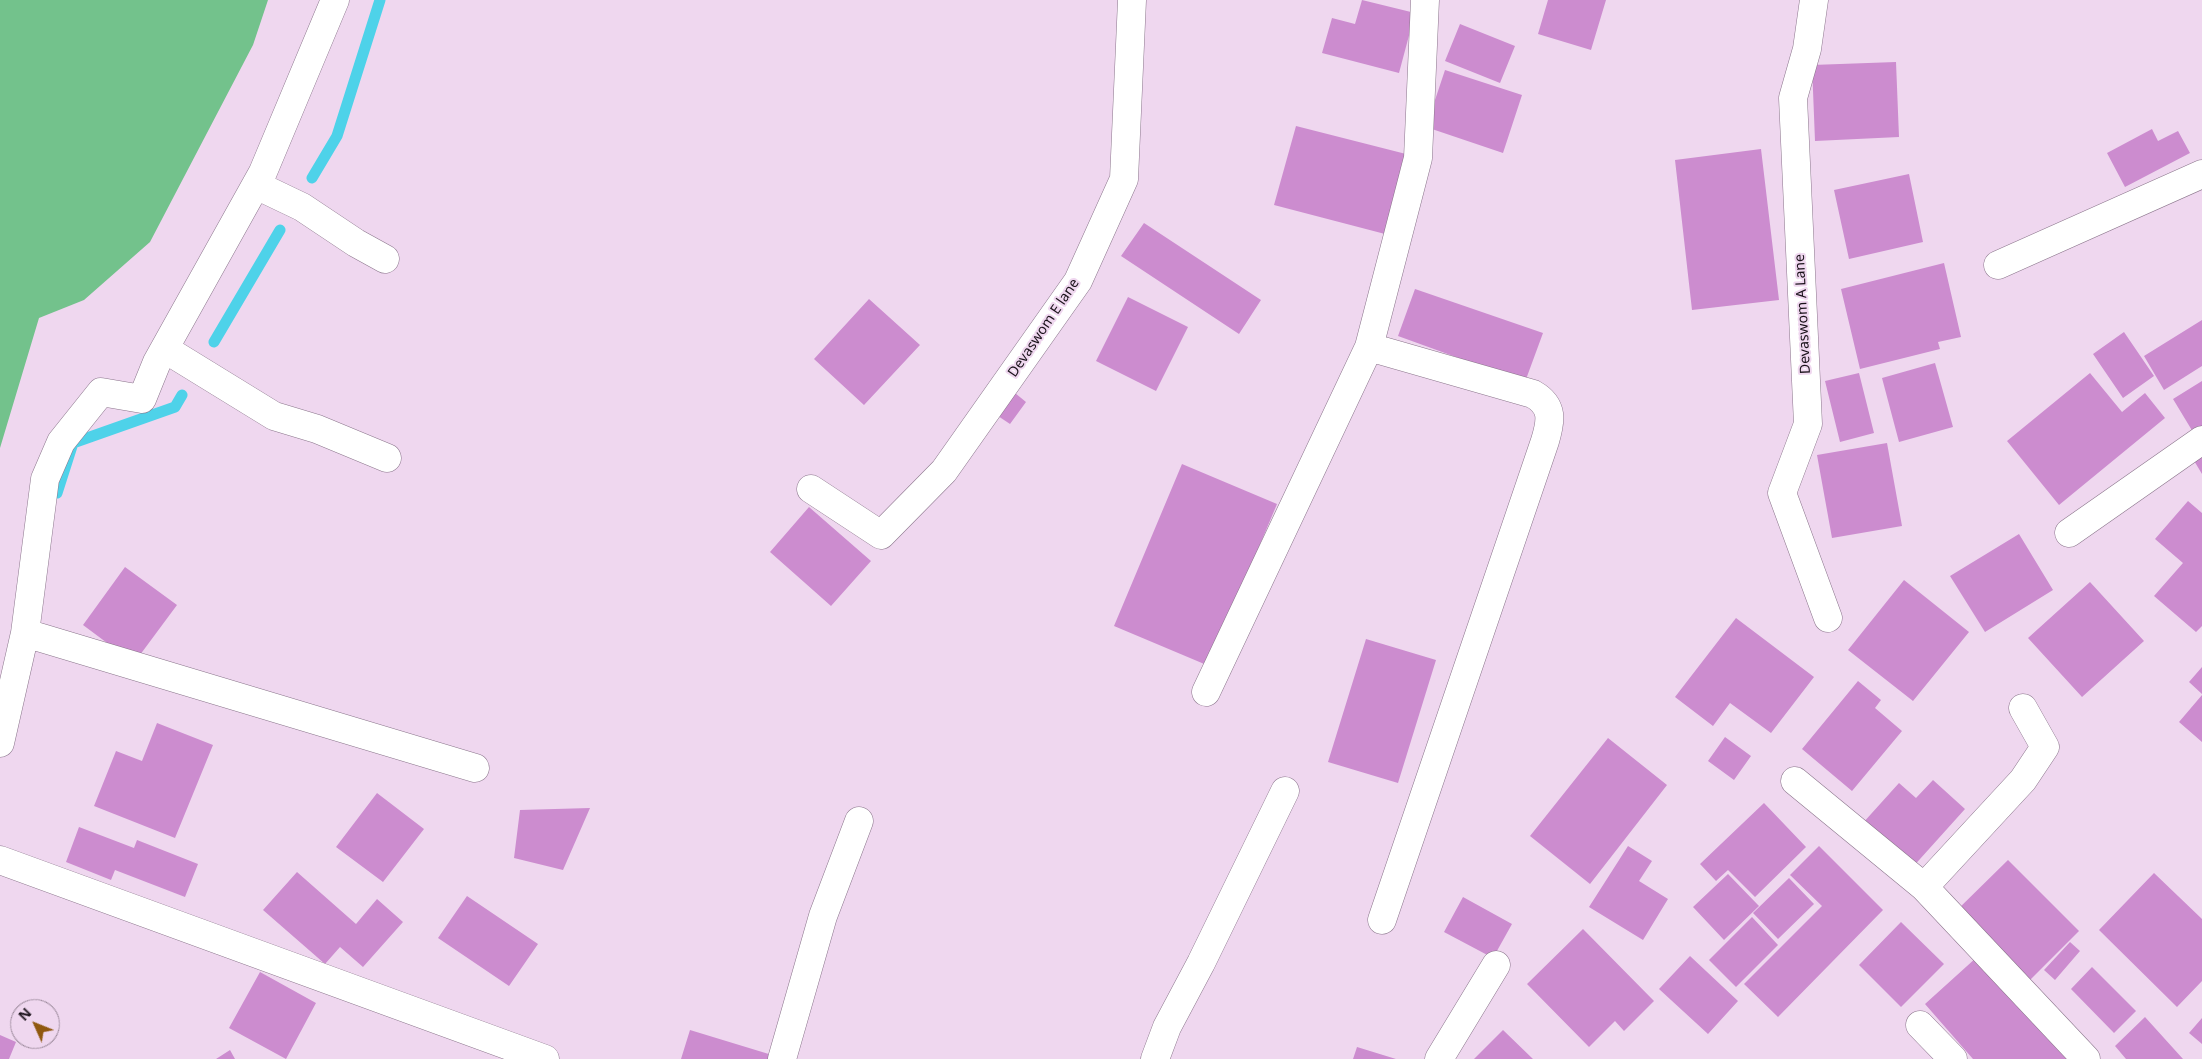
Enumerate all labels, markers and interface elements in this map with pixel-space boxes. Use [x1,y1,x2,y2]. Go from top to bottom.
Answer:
street label: Devaswom A Lane [1791,254,1815,374]
street label: Devaswom E lane [1005,276,1083,380]
north arrow [10,999,60,1049]
text: N [14,1003,35,1025]

